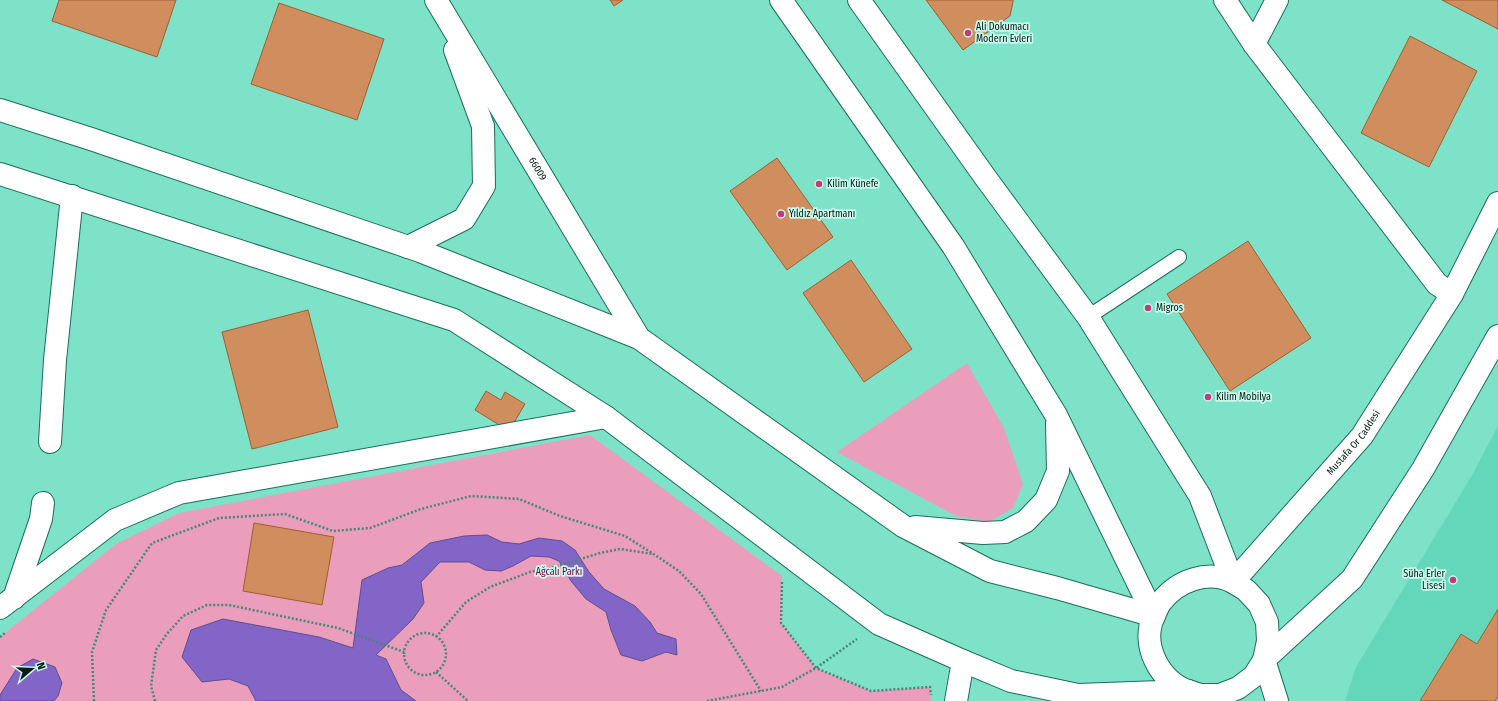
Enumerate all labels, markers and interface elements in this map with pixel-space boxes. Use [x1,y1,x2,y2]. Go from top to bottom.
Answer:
place label: Ali Dokumacı Modern Evleri [976,21,1032,45]
marker: Ali Dokumacı Modern Evleri [963,28,973,38]
street label: 66009 [526,155,549,183]
place label: Kilim Künefe [827,178,879,190]
marker: Kilim Künefe [814,179,824,189]
place label: Yıldız Apartmanı [789,208,855,220]
marker: Yıldız Apartmanı [776,209,786,219]
place label: Migros [1156,302,1183,314]
marker: Migros [1143,303,1153,313]
place label: Kilim Mobilya [1216,391,1271,403]
marker: Kilim Mobilya [1203,392,1213,402]
street label: Mustafa Or Caddesi [1324,408,1383,477]
park label: Ağcalı Parkı [536,566,582,578]
place label: Süha Erler Lisesi [1403,568,1446,592]
marker: Süha Erler Lisesi [1448,575,1458,585]
north arrow [12,649,52,689]
text: N [34,661,48,671]

